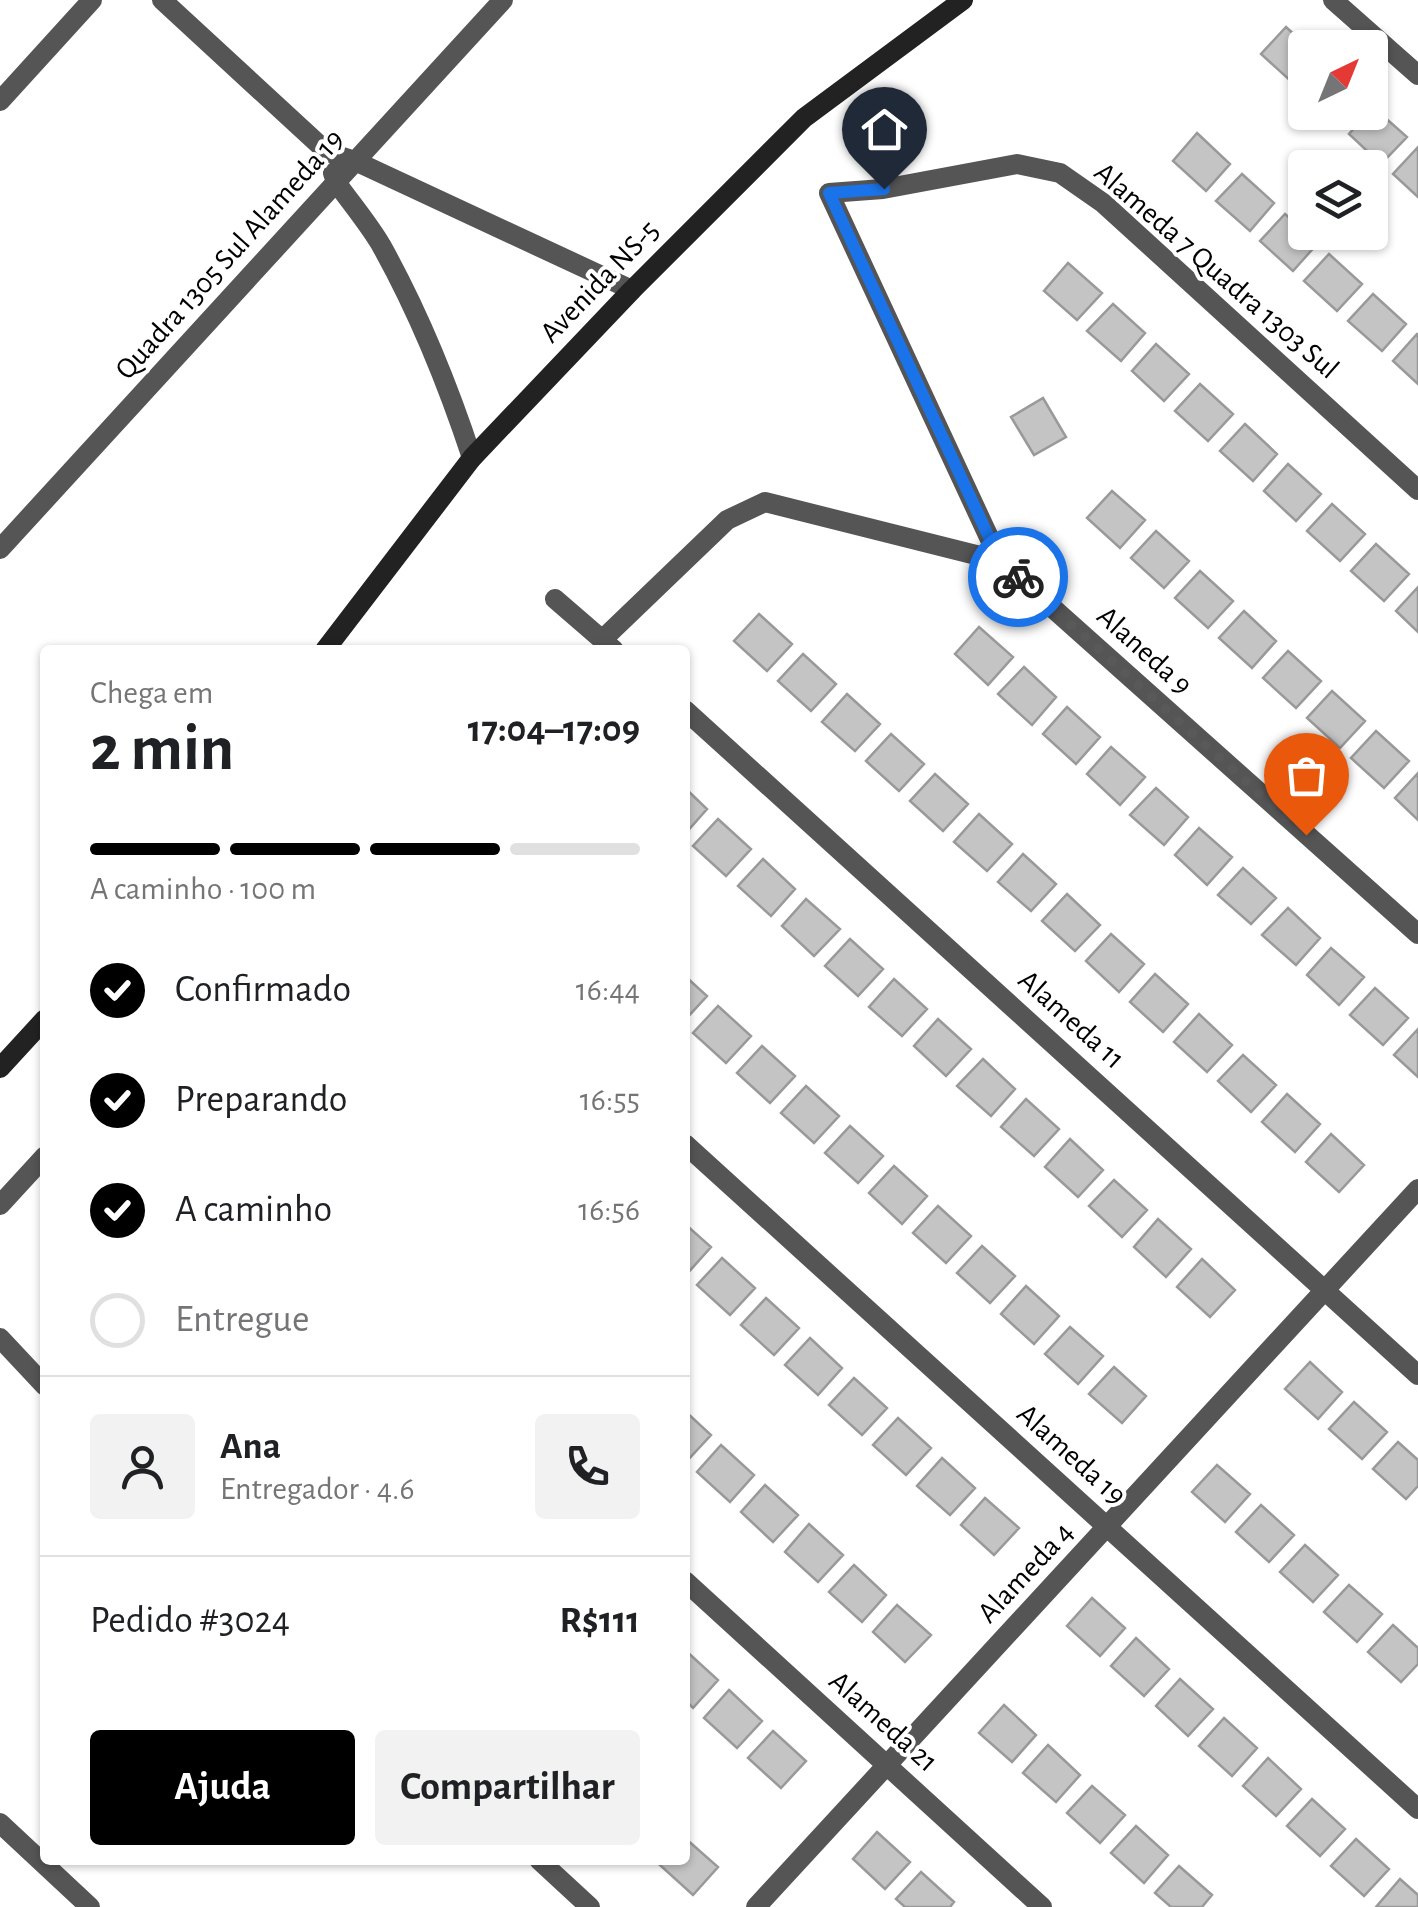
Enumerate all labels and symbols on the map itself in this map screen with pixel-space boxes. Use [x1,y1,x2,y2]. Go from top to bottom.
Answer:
north arrow [1288,30,1388,130]
pin [842,87,927,190]
street label: Quadra 1305 Sul Alameda 19 [110,124,350,385]
street label: Alameda 7 Quadra 1303 Sul [1089,157,1344,385]
street label: Avenida NS-5 [535,215,665,348]
courier [968,527,1068,627]
street label: Alaneda 9 [1091,601,1197,701]
pin [1264,733,1349,836]
street label: Alameda 11 [1013,965,1130,1075]
street label: Alameda 19 [1011,1398,1132,1511]
street label: Alameda 4 [972,1517,1079,1629]
street label: Alameda 21 [823,1666,943,1778]

